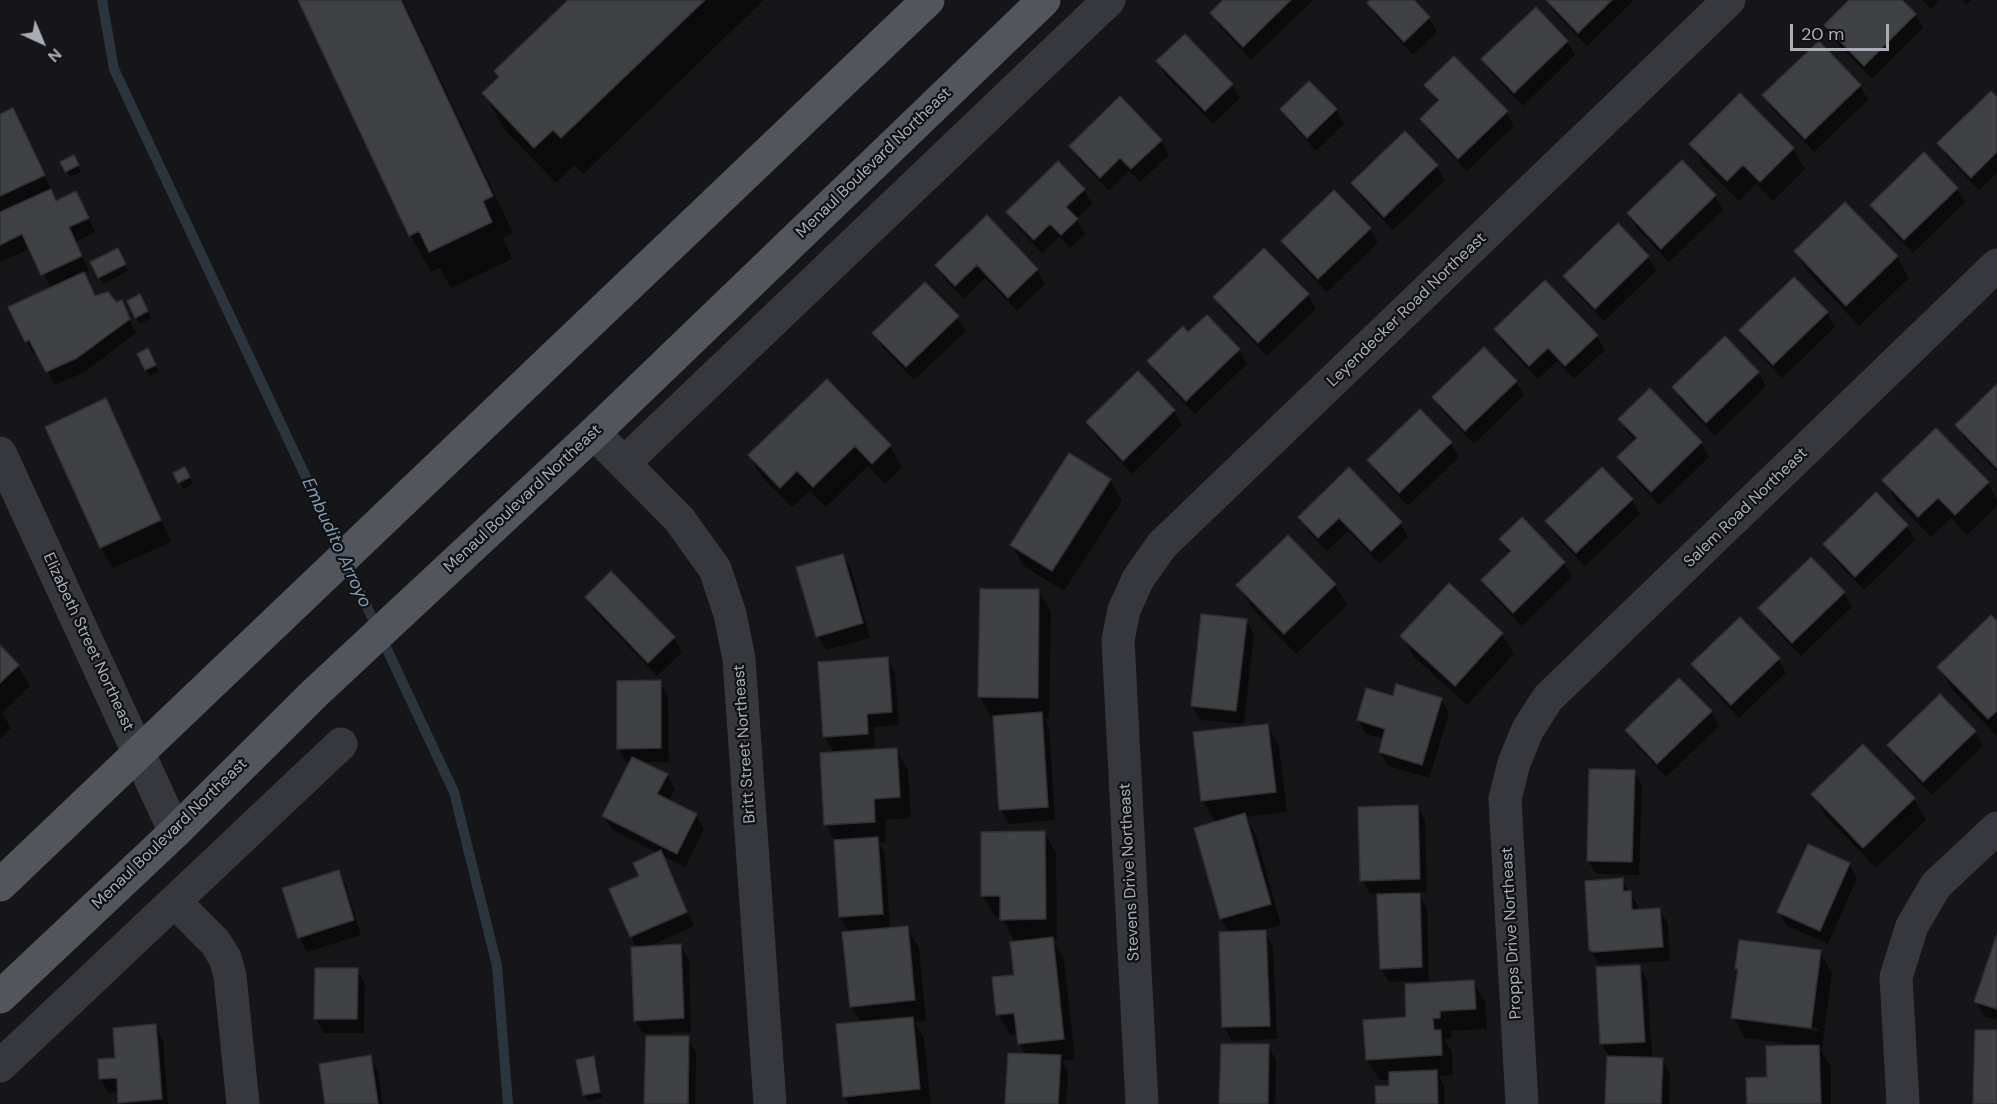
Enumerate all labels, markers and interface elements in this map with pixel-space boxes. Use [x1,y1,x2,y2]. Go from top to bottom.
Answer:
north arrow [12,12,72,72]
scale bar [1793,12,1892,50]
text: 20 m [1801,22,1844,46]
text: N [43,44,66,67]
street label: Menaul Boulevard Northeast [792,84,956,242]
street label: Leyendecker Road Northeast [1324,229,1490,391]
street label: Menaul Boulevard Northeast [440,421,606,577]
street label: Salem Road Northeast [1680,444,1812,572]
water label: Embudito Arroyo [296,475,376,611]
street label: Elizabeth Street Northeast [38,550,138,734]
street label: Britt Street Northeast [730,664,760,824]
street label: Menaul Boulevard Northeast [88,755,252,913]
street label: Stevens Drive Northeast [1116,782,1144,962]
street label: Propps Drive Northeast [1498,846,1526,1020]

